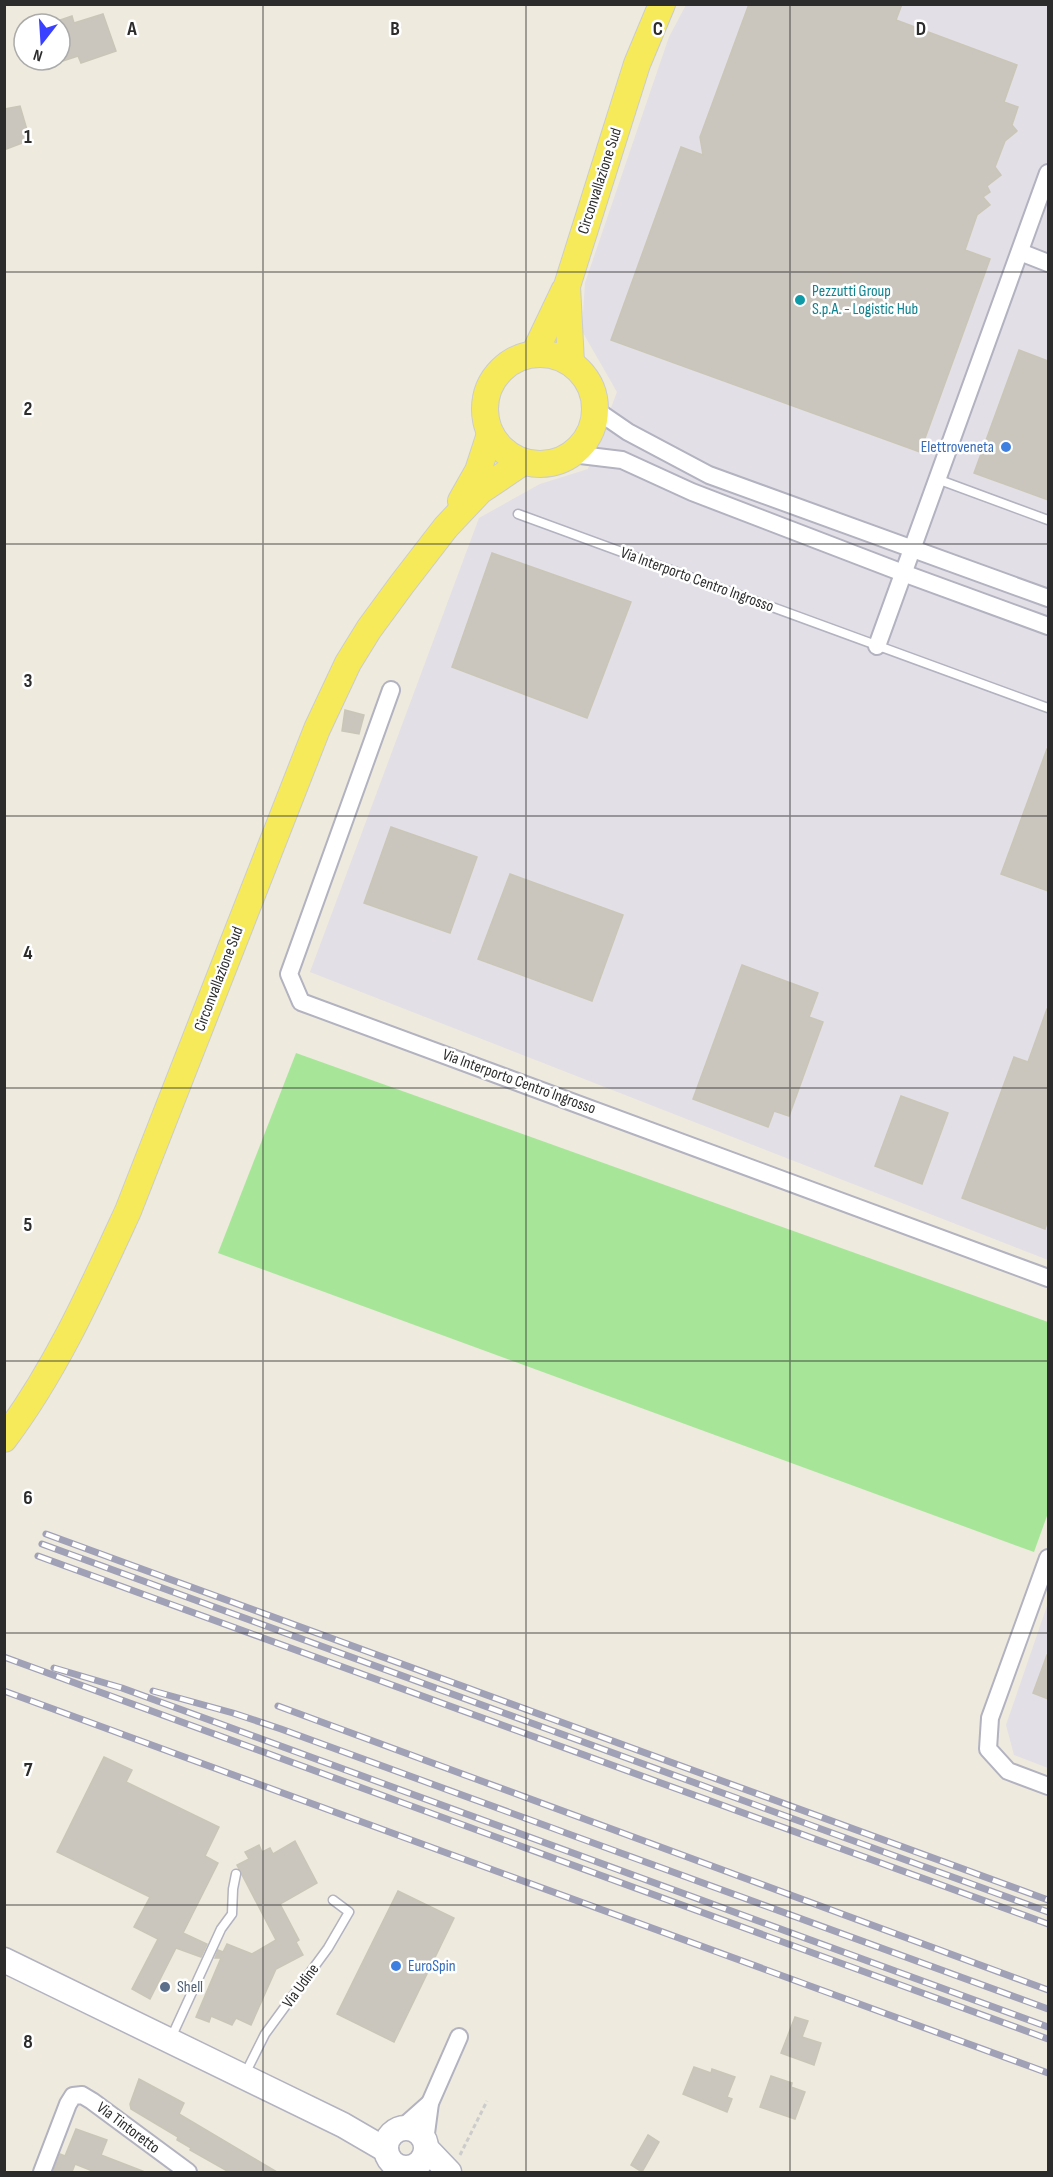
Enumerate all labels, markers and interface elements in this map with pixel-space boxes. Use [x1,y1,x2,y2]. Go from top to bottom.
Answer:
north arrow [12,12,72,72]
text: A [126,17,137,41]
text: B [390,17,400,41]
text: C [653,17,663,41]
text: D [916,17,926,41]
text: N [31,45,45,65]
text: 1 [24,125,32,149]
street label: Circonvallazione Sud [574,126,626,236]
place label: Pezzutti Group S.p.A. - Logistic Hub [812,282,918,319]
marker: Pezzutti Group S.p.A. - Logistic Hub [793,293,807,307]
text: 2 [24,397,32,421]
place label: Elettroveneta [921,438,994,457]
marker: Elettroveneta [999,440,1013,454]
street label: Via Interporto Centro Ingrosso [618,543,776,617]
text: 3 [24,669,33,693]
street label: Circonvallazione Sud [190,924,248,1034]
text: 4 [23,941,33,965]
street label: Via Interporto Centro Ingrosso [440,1045,598,1119]
text: 5 [24,1213,33,1237]
text: 6 [23,1486,33,1510]
text: 7 [24,1758,33,1782]
place label: EuroSpin [408,1957,456,1976]
marker: EuroSpin [389,1959,403,1973]
street label: Via Udine [279,1960,323,2012]
place label: Shell [177,1978,203,1997]
marker: Shell [158,1980,172,1994]
text: 8 [23,2030,33,2054]
street label: Via Tintoretto [93,2098,163,2158]

